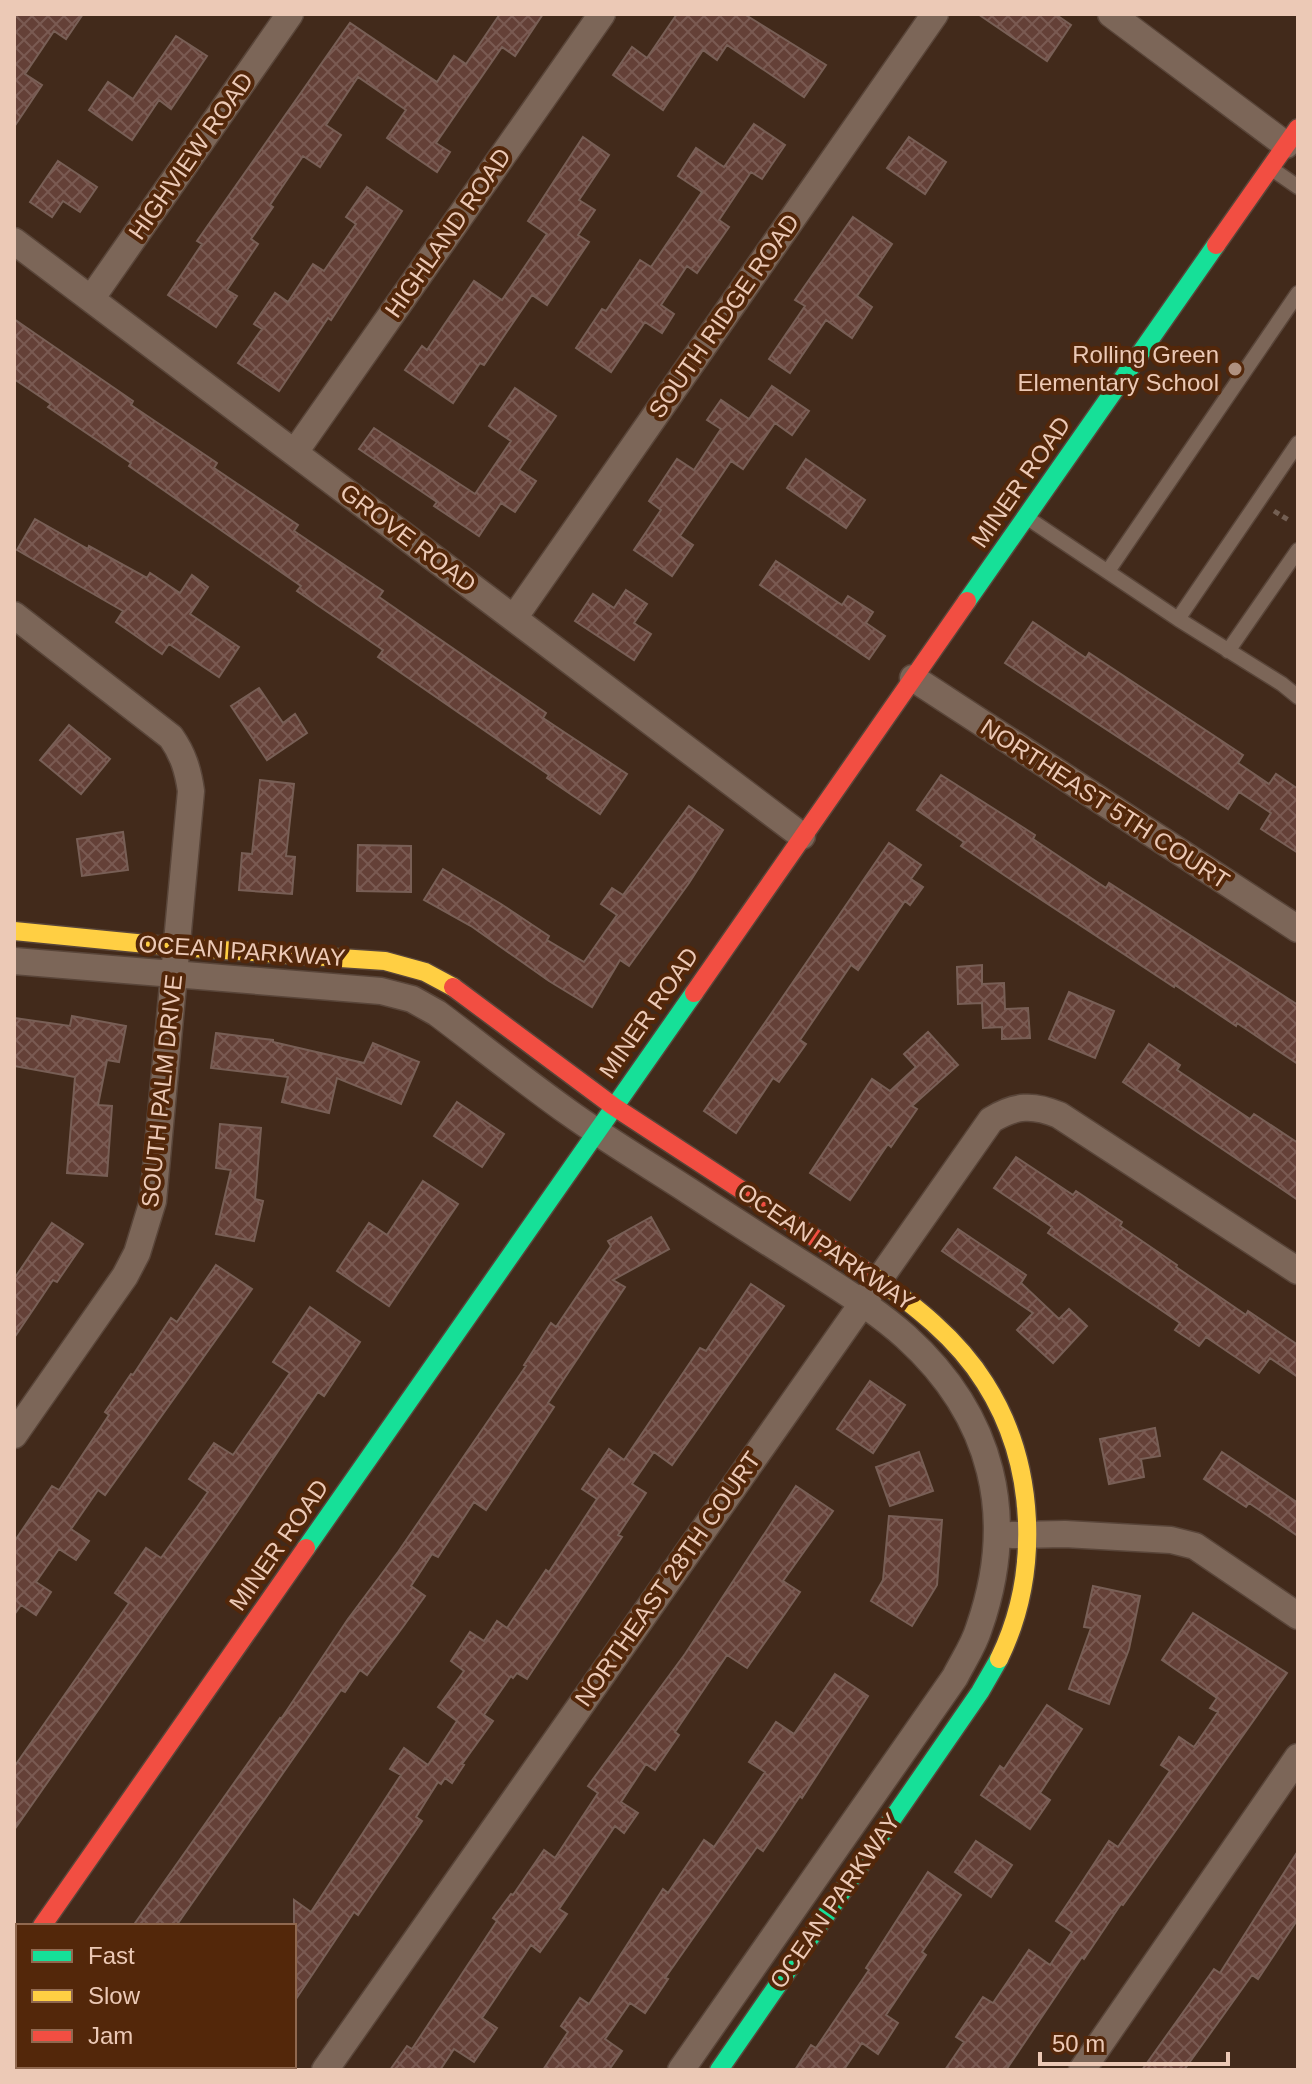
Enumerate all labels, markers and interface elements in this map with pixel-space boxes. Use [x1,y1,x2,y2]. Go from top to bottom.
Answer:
street label: HIGHVIEW ROAD [123,67,258,244]
street label: HIGHLAND ROAD [379,143,516,322]
street label: SOUTH RIDGE ROAD [643,209,804,423]
place label: Rolling Green Elementary School [1018,341,1219,396]
marker: Rolling Green Elementary School [1226,360,1244,378]
street label: MINER ROAD [966,411,1076,552]
street label: GROVE ROAD [335,478,481,597]
street label: NORTHEAST 5TH COURT [976,713,1235,894]
street label: OCEAN PARKWAY [138,930,347,971]
street label: MINER ROAD [594,942,704,1083]
street label: SOUTH PALM DRIVE [136,973,187,1209]
street label: OCEAN PARKWAY [733,1177,920,1316]
street label: NORTHEAST 28TH COURT [569,1446,766,1711]
street label: MINER ROAD [224,1474,334,1615]
street label: OCEAN PARKWAY [764,1808,905,1993]
legend [16,1924,296,2068]
text: Fast [88,1942,135,1969]
text: Slow [88,1982,141,2009]
scale bar [1040,2016,1228,2066]
text: Jam [88,2022,133,2049]
text: 50 m [1052,2030,1105,2057]

